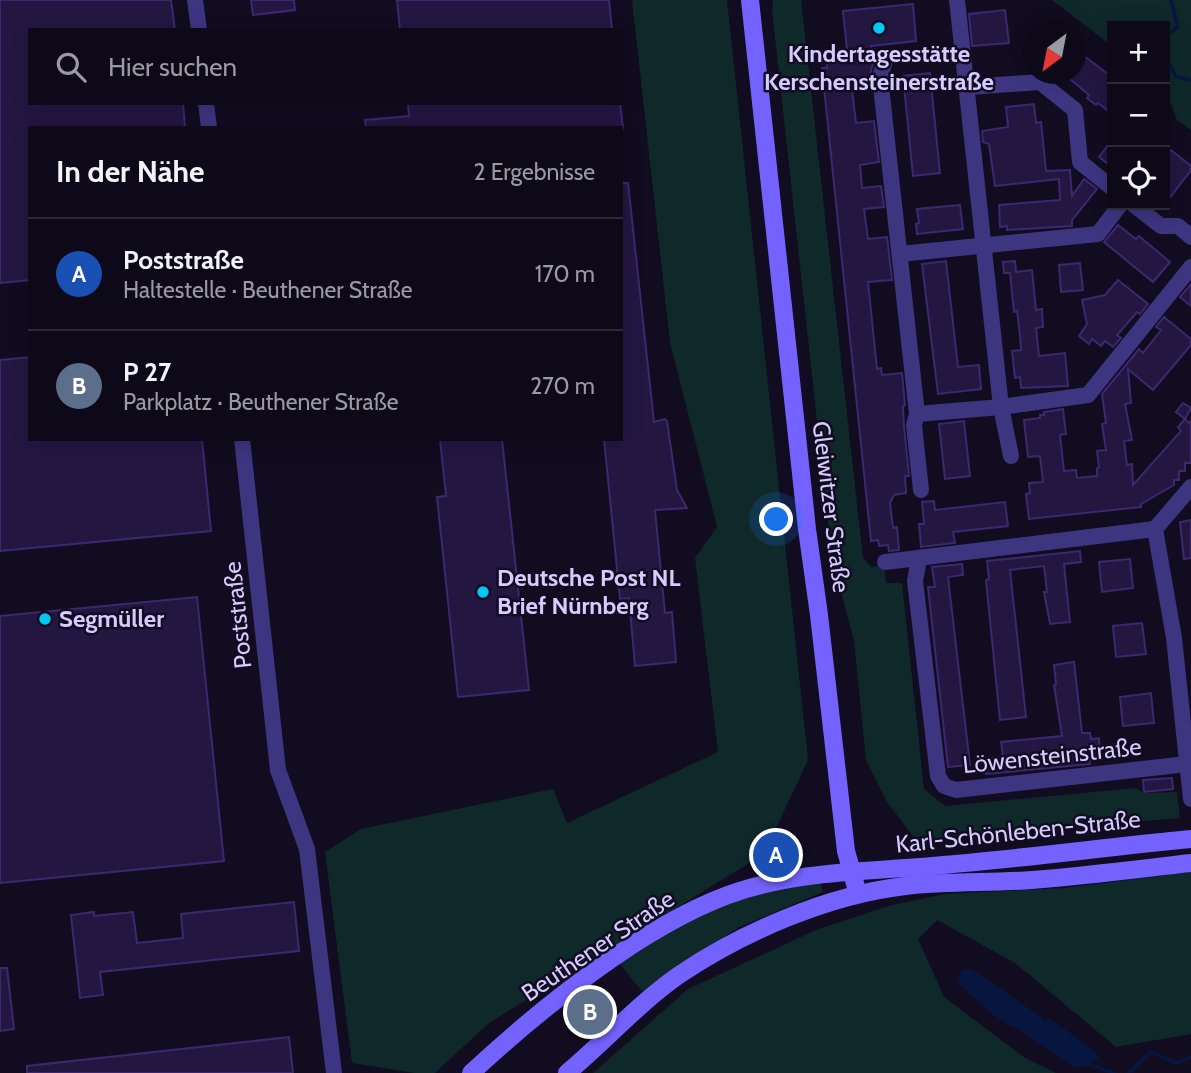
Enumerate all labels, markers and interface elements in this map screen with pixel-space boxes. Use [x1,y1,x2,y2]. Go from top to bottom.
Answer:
marker: Kindertagesstätte Kerschensteinerstraße [871,20,887,36]
north arrow [1023,21,1086,84]
map controls [1107,21,1170,210]
button: + [1107,21,1170,84]
search box [28,28,623,105]
place label: Kindertagesstätte Kerschensteinerstraße [764,39,994,96]
icon: search [52,48,90,86]
text: Hier suchen [108,51,237,83]
button: − [1107,84,1170,147]
button: locate [1107,147,1170,210]
text: In der Nähe [56,153,205,190]
text: 2 Ergebnisse [474,158,595,186]
text: Poststraße [123,244,244,276]
text: A [72,260,86,288]
text: 170 m [535,260,595,288]
text: Haltestelle · Beuthener Straße [123,276,413,304]
text: P 27 [123,356,171,388]
text: B [72,372,86,400]
text: 270 m [530,372,595,400]
text: Parkplatz · Beuthener Straße [123,388,398,416]
street label: Gleiwitzer Straße [807,420,856,594]
your location [759,502,793,536]
street label: Poststraße [217,560,258,670]
place label: Deutsche Post NL Brief Nürnberg [497,563,681,620]
marker: Deutsche Post NL Brief Nürnberg [475,584,491,600]
place label: Segmüller [59,604,164,633]
marker: Segmüller [37,611,53,627]
street label: Löwensteinstraße [961,732,1143,779]
street label: Karl-Schönleben-Straße [894,804,1142,859]
pin: A [753,829,799,881]
street label: Beuthener Straße [516,884,680,1007]
pin: B [567,986,613,1038]

